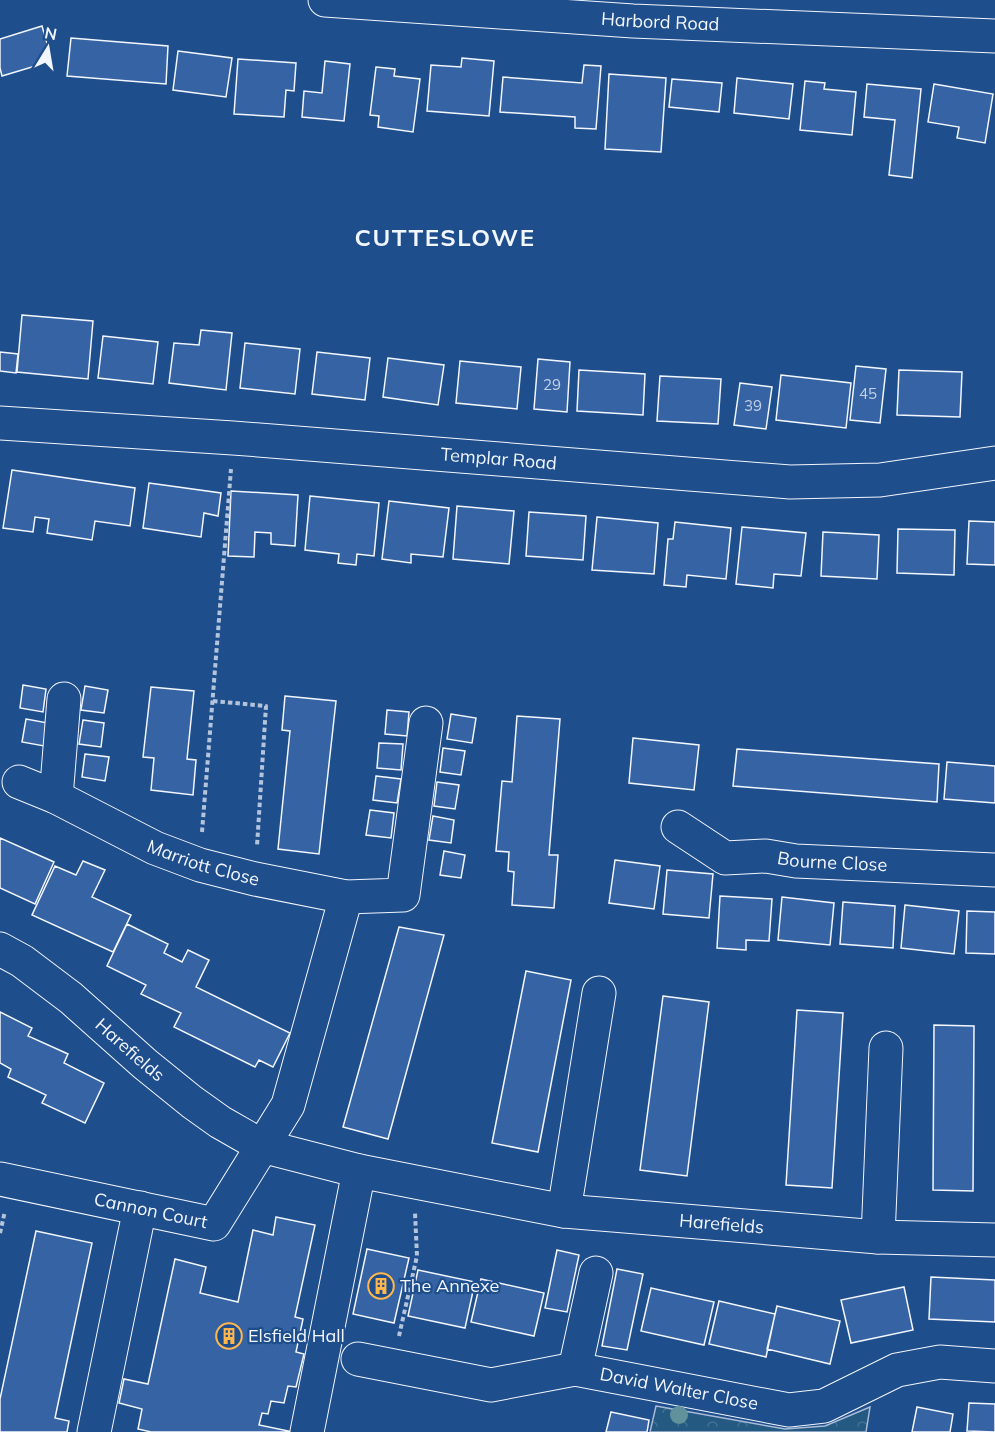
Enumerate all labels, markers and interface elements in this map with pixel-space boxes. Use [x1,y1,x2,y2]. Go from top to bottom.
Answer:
street label: Harbord Road [600,7,720,36]
north arrow [18,18,78,78]
text: N [43,22,59,44]
district label: CUTTESLOWE [355,222,535,252]
house number: 29 [543,375,561,394]
house number: 45 [859,384,877,403]
house number: 39 [744,396,762,415]
street label: Templar Road [440,442,558,475]
street label: Marriott Close [144,834,262,891]
street label: Bourne Close [776,846,888,876]
street label: Harefields [91,1013,170,1086]
street label: Cannon Court [92,1187,210,1233]
street label: Harefields [678,1209,765,1239]
building icon: The Annexe [366,1271,396,1301]
place label: The Annexe [400,1274,499,1297]
building icon: Elsfield Hall [214,1321,244,1351]
place label: Elsfield Hall [248,1324,345,1347]
street label: David Walter Close [598,1362,760,1415]

